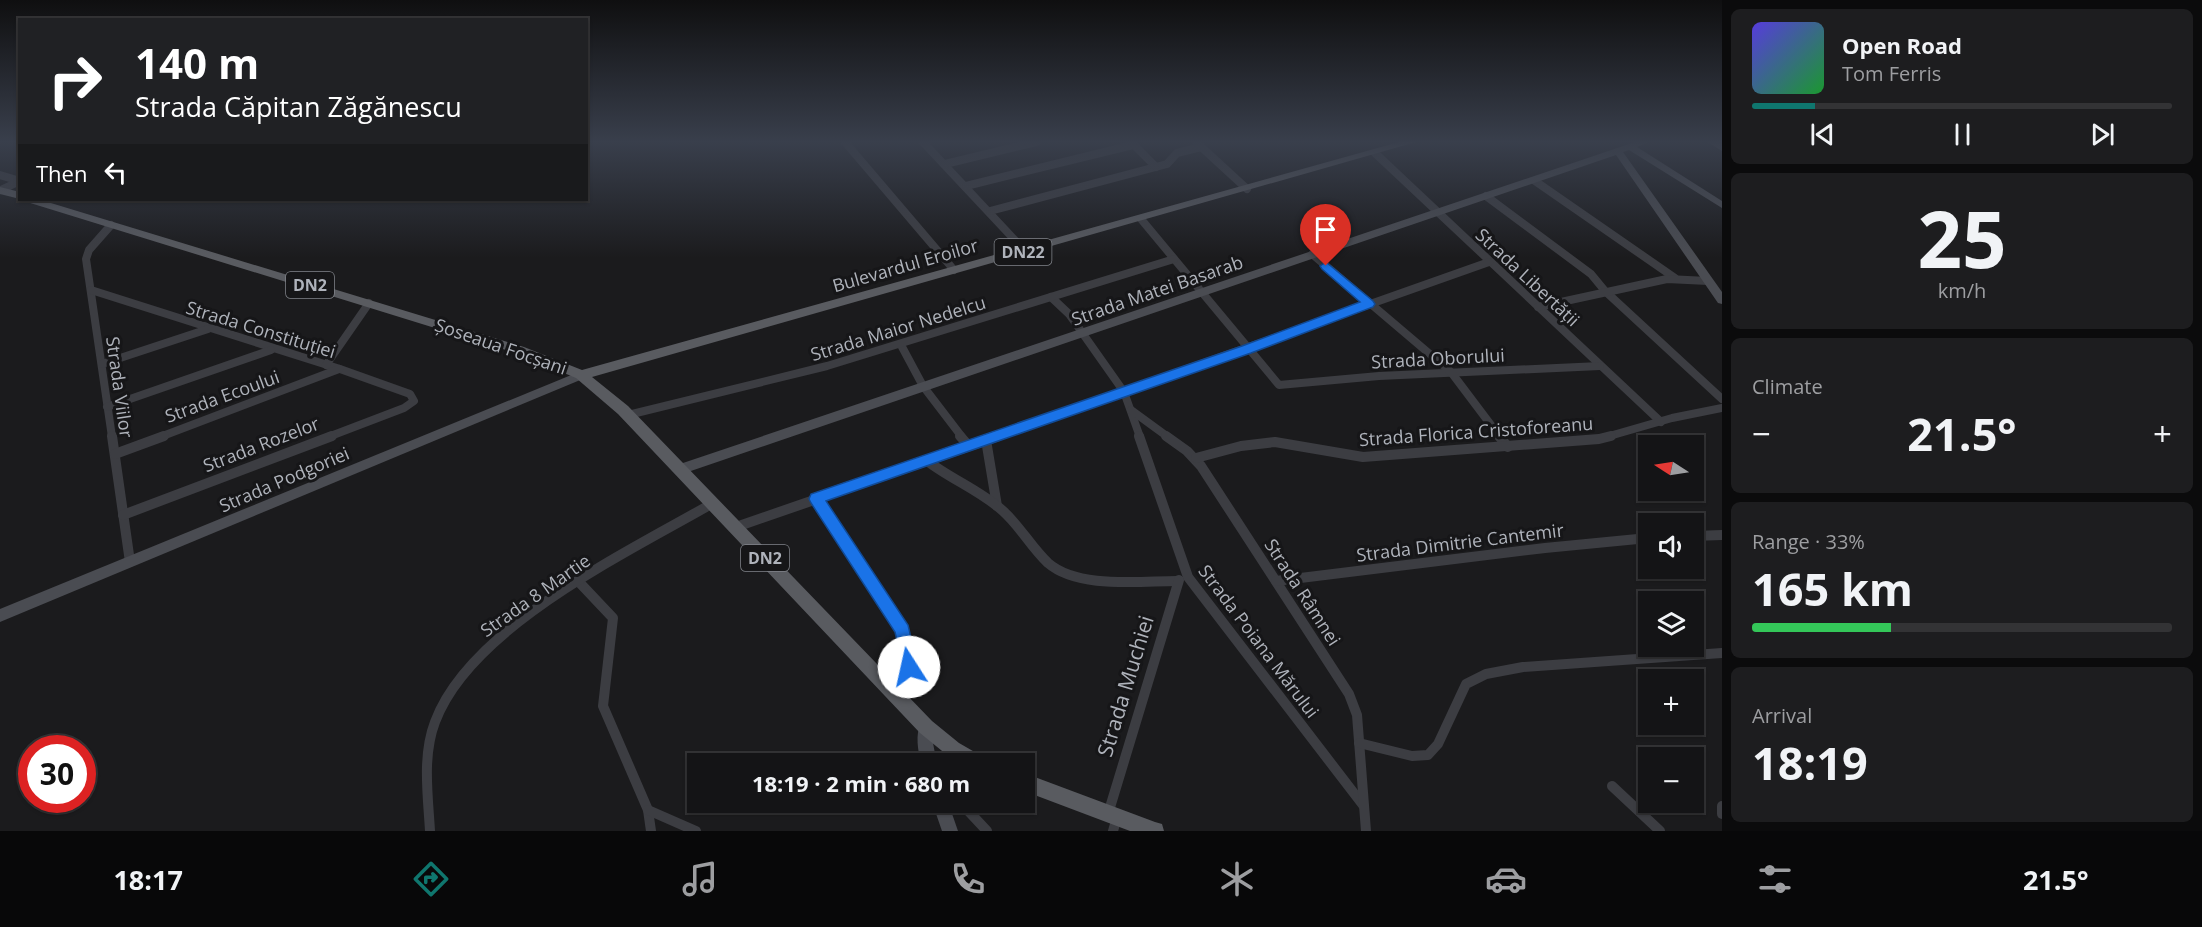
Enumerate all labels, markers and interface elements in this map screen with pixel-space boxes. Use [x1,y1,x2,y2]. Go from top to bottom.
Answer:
text: Open Road [1842,30,1962,60]
text: 140 m [135,34,259,91]
icon: right [36,42,114,120]
text: Tom Ferris [1842,60,1941,87]
text: Strada Căpitan Zăgănescu [135,88,462,125]
icon: previous [1806,118,1839,151]
icon: pause [1946,118,1979,151]
icon: next [2086,118,2119,151]
icon: left [99,156,132,189]
text: Then [36,158,87,188]
text: 25 [1917,185,2007,291]
pin [1300,204,1351,266]
icon: arrive [1309,213,1342,246]
street label: Strada Libertății [1471,223,1585,331]
street label: Bulevardul Eroilor [829,233,981,297]
road number: DN22 [994,239,1052,265]
street label: Strada Matei Basarab [1068,249,1246,331]
road number: DN2 [286,272,334,298]
text: km/h [1938,277,1986,304]
street label: Strada Maior Nedelcu [808,290,988,366]
street label: Strada Constituției [183,295,339,363]
street label: Șoseaua Focșani [432,312,570,380]
street label: Strada Viilor [101,335,139,440]
street label: Strada Oborului [1371,343,1505,373]
street label: Strada Ecoului [162,364,282,428]
text: Climate [1752,373,1823,400]
text: 21.5° [1907,403,2017,464]
street label: Strada Rozelor [199,411,323,477]
street label: Strada Florica Cristoforeanu [1358,411,1594,451]
text: − [1752,411,1771,456]
text: + [2153,411,2172,456]
north arrow [1638,435,1704,501]
map controls [1638,435,1704,813]
street label: Strada Podgoriei [215,441,353,517]
button: sound [1638,513,1704,579]
street label: Strada Dimitrie Cantemir [1355,517,1566,567]
text: Range · 33% [1752,528,1865,555]
street label: Strada Râmnei [1259,534,1347,650]
road number: DN2 [741,545,789,571]
street label: Strada 8 Martie [475,548,595,642]
text: 165 km [1752,558,1913,619]
street label: Strada Poiana Mărului [1193,560,1325,722]
button: layers [1638,591,1704,657]
street label: Strada Muchiei [1090,612,1160,760]
position arrow [877,635,941,699]
button: + [1638,669,1704,735]
text: Arrival [1752,702,1812,729]
text: 18:19 [1752,732,1868,793]
speed limit sign: 30 [18,735,96,813]
button: − [1638,747,1704,813]
text: 18:19 · 2 min · 680 m [752,768,970,798]
icon: directions [410,858,452,900]
icon: music [679,858,721,900]
icon: phone [947,858,989,900]
icon: climate [1216,858,1258,900]
icon: car [1485,858,1527,900]
icon: filters [1754,858,1796,900]
text: 18:17 [113,861,183,898]
text: 21.5° [2023,861,2088,898]

